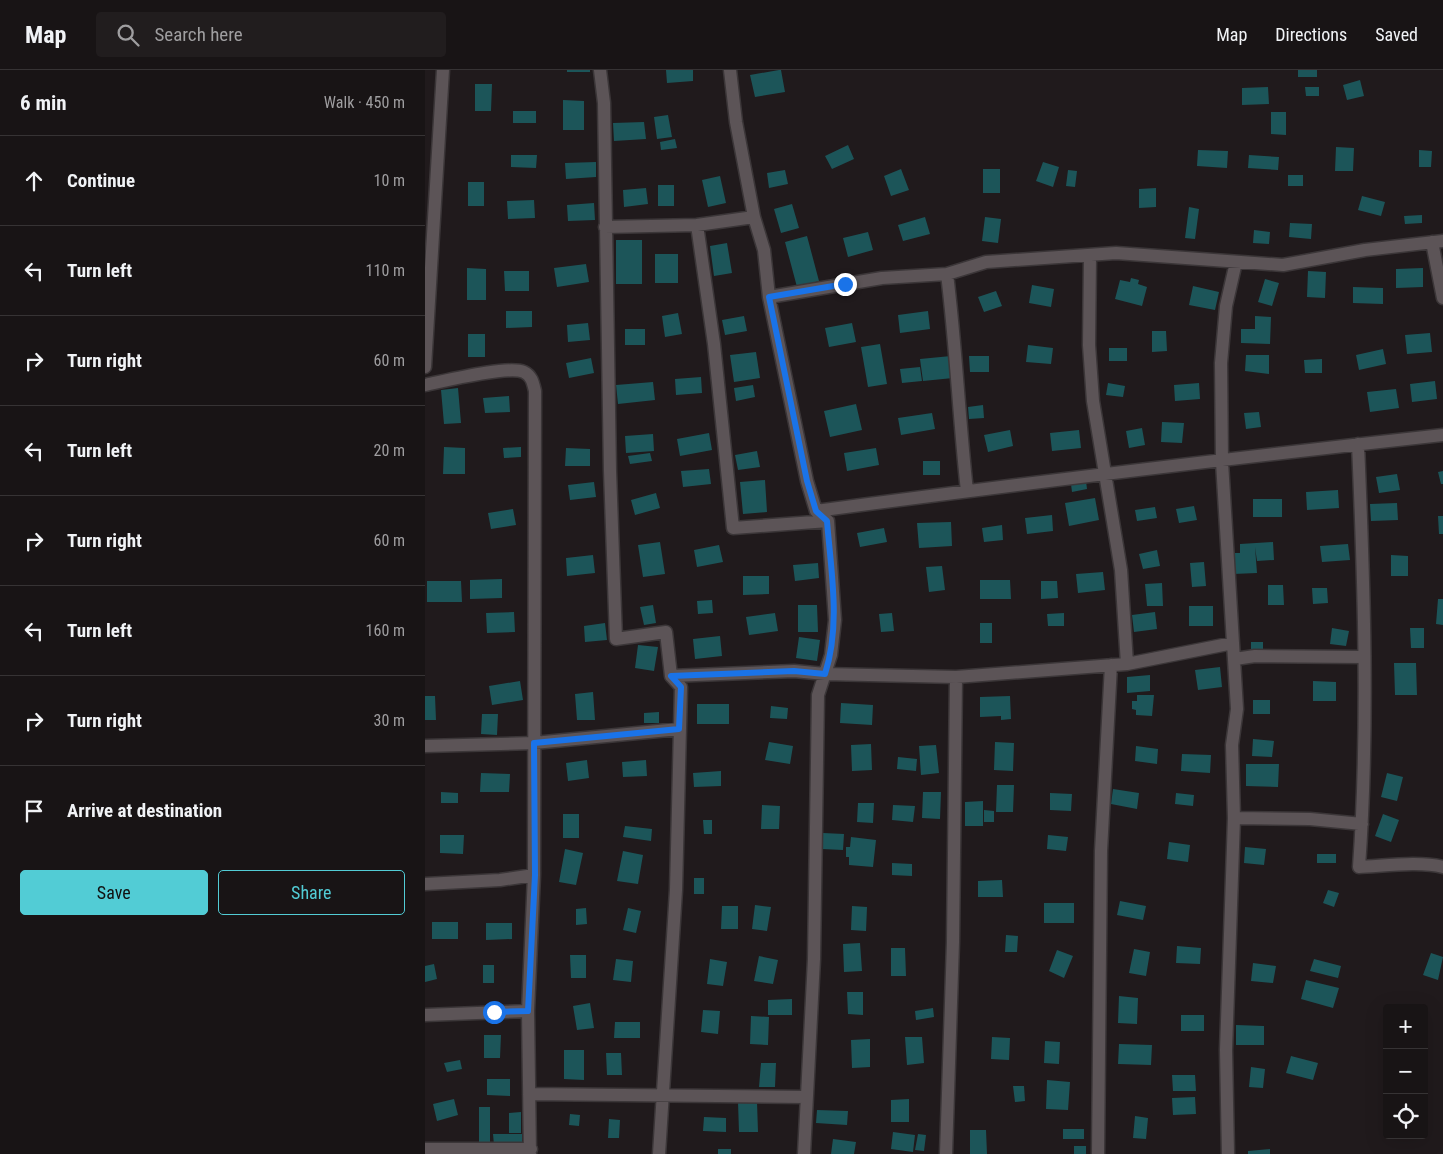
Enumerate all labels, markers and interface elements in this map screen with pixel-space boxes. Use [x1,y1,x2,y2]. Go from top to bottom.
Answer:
search box [96,12,446,57]
text: Map [25,21,66,49]
icon: search [114,21,142,49]
text: Search here [154,23,243,46]
text: Map [1216,24,1247,45]
text: Directions [1275,24,1347,45]
text: Saved [1375,24,1418,45]
text: 6 min [20,91,67,115]
text: Walk · 450 m [324,93,405,112]
icon: ahead [20,167,48,195]
text: Continue [67,169,135,192]
text: 10 m [373,171,405,190]
icon: left [20,257,48,285]
text: Turn left [67,259,132,282]
text: 110 m [366,261,405,280]
route end [834,273,857,296]
icon: right [20,347,48,375]
text: Turn right [67,349,142,372]
text: 60 m [373,351,405,370]
icon: left [20,437,48,465]
text: Turn left [67,439,132,462]
text: 20 m [373,441,405,460]
icon: right [20,527,48,555]
text: Turn right [67,529,142,552]
text: 60 m [373,531,405,550]
icon: left [20,617,48,645]
text: Turn left [67,619,132,642]
text: 160 m [366,621,405,640]
icon: right [20,707,48,735]
text: Turn right [67,709,142,732]
text: 30 m [373,711,405,730]
icon: arrive [20,797,48,825]
text: Arrive at destination [67,799,222,822]
button: Save [20,870,208,915]
button: Share [218,870,405,915]
route start [483,1001,506,1024]
map controls [1383,1004,1428,1139]
button: + [1383,1004,1428,1049]
button: − [1383,1049,1428,1094]
button: locate [1383,1094,1428,1139]

